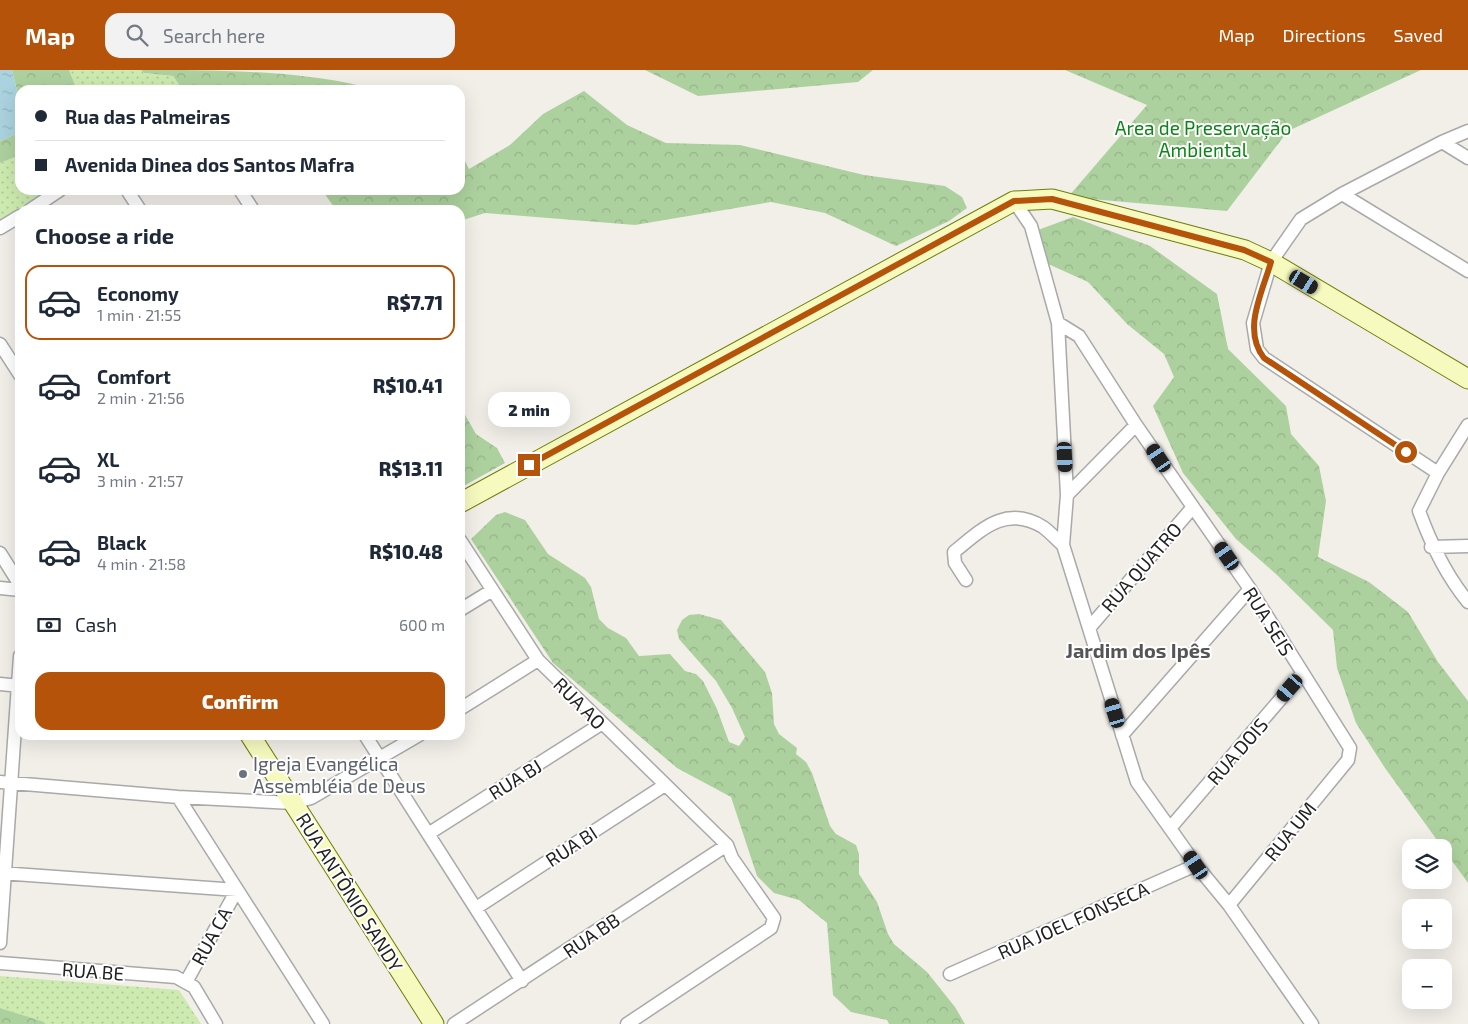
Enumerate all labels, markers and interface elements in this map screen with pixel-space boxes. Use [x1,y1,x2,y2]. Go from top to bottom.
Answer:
search box [105,13,455,58]
text: Map [25,21,75,50]
icon: search [123,21,151,49]
text: Search here [163,24,265,47]
text: Map [1218,24,1255,46]
text: Directions [1283,24,1366,46]
text: Saved [1394,24,1443,46]
text: Rua das Palmeiras [65,105,230,128]
park label: Area de Preservação Ambiental [1115,116,1291,161]
text: Avenida Dinea dos Santos Mafra [65,153,355,176]
text: Choose a ride [35,222,174,248]
car [1287,268,1320,296]
icon: car [37,280,82,325]
text: Economy [97,282,179,305]
text: R$7.71 [387,291,443,314]
text: 1 min · 21:55 [97,305,181,324]
icon: car [37,363,82,408]
text: Comfort [97,365,171,388]
text: R$10.41 [373,374,443,397]
text: 2 min · 21:56 [97,388,185,407]
callout: 2 min [488,392,570,428]
text: 2 min [508,400,550,419]
car [1144,441,1173,475]
route start [1395,441,1417,463]
car [1056,442,1073,472]
icon: car [37,446,82,491]
text: XL [97,448,119,471]
route end [518,454,540,476]
text: R$13.11 [379,457,443,480]
text: 3 min · 21:57 [97,471,184,490]
street label: RUA QUATRO [1096,517,1186,617]
icon: car [37,529,82,574]
text: Black [97,531,147,554]
car [1212,539,1241,573]
text: R$10.48 [369,540,443,563]
text: 4 min · 21:58 [97,554,186,573]
street label: RUA SEIS [1239,582,1299,660]
icon: cash [35,611,63,639]
text: Cash [75,613,117,636]
text: 600 m [399,615,445,634]
district label: Jardim dos Ipês [1065,638,1211,662]
button: Confirm [35,672,445,730]
street label: RUA AO [549,672,611,734]
car [1274,672,1305,704]
car [1103,696,1126,730]
street label: RUA DOIS [1202,713,1272,789]
place label: Igreja Evangélica Assembléia de Deus [253,752,426,797]
street label: RUA BJ [484,754,546,804]
marker: Igreja Evangélica Assembléia de Deus [237,768,249,780]
street label: RUA UM [1259,797,1321,865]
street label: RUA ANTÔNIO SANDY [292,809,408,976]
street label: RUA BI [541,821,601,871]
map controls [1402,839,1452,1009]
button: layers [1402,839,1452,889]
car [1181,848,1210,882]
street label: RUA JOEL FONSECA [994,876,1152,964]
button: + [1402,899,1452,949]
street label: RUA CA [186,903,236,969]
street label: RUA BB [558,908,624,962]
street label: RUA BE [61,957,125,985]
button: − [1402,959,1452,1009]

